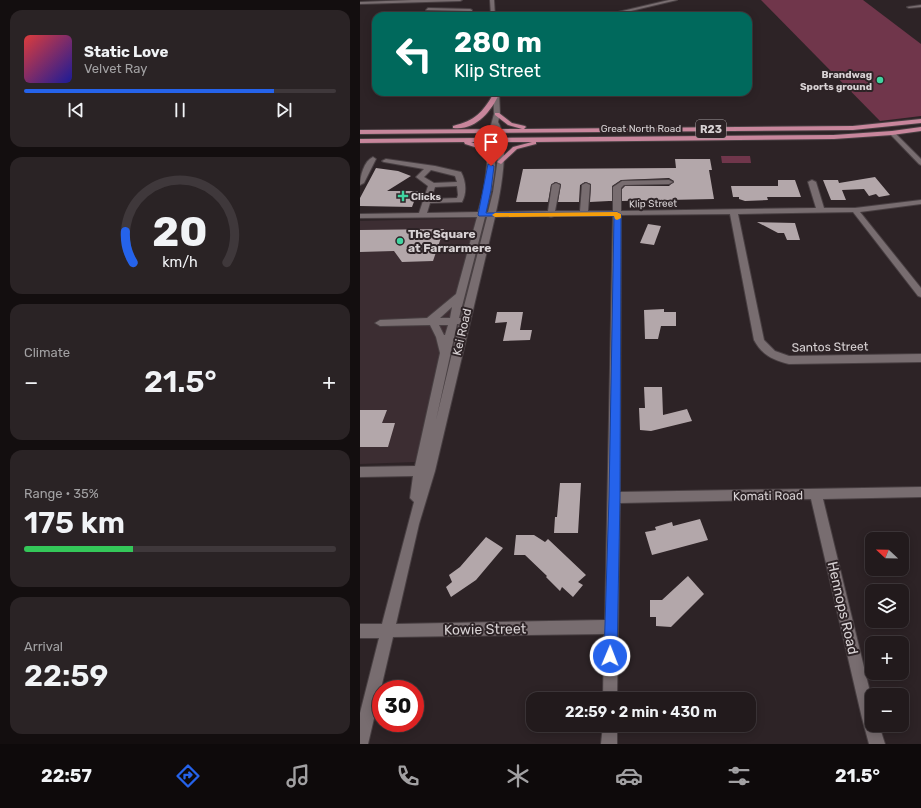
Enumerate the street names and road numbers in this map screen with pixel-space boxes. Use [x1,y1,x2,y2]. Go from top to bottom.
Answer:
road number: R23 [696,120,726,138]
street label: Great North Road [601,123,681,135]
street label: Klip Street [629,198,677,210]
street label: Kei Road [450,307,474,357]
street label: Santos Street [792,339,869,355]
street label: Komati Road [733,488,803,504]
street label: Hennops Road [824,560,861,656]
street label: Kowie Street [444,620,527,639]

